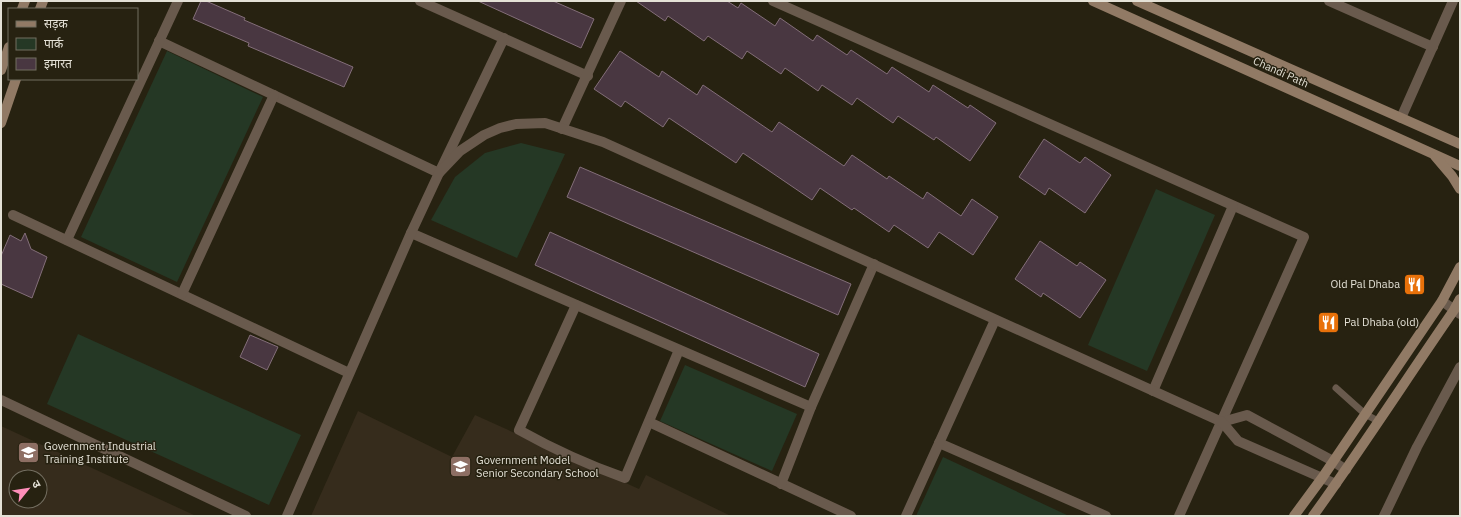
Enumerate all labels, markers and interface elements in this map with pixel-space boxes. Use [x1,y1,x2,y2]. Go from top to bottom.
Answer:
legend [8,8,138,80]
text: सड़क [44,16,69,31]
text: पार्क [44,36,64,51]
street label: Chandi Path [1251,54,1311,90]
text: इमारत [44,56,73,71]
restaurant icon: Old Pal Dhaba [1402,271,1428,297]
place label: Old Pal Dhaba [1330,277,1400,291]
restaurant icon: Pal Dhaba (old) [1315,309,1341,335]
place label: Pal Dhaba (old) [1344,315,1419,329]
school or university icon: Government Industrial Training Institute [16,439,42,465]
place label: Government Industrial Training Institute [44,439,156,466]
school or university icon: Government Model Senior Secondary School [448,453,474,479]
place label: Government Model Senior Secondary School [476,453,599,480]
north arrow [8,469,48,509]
text: उ [29,478,45,491]

